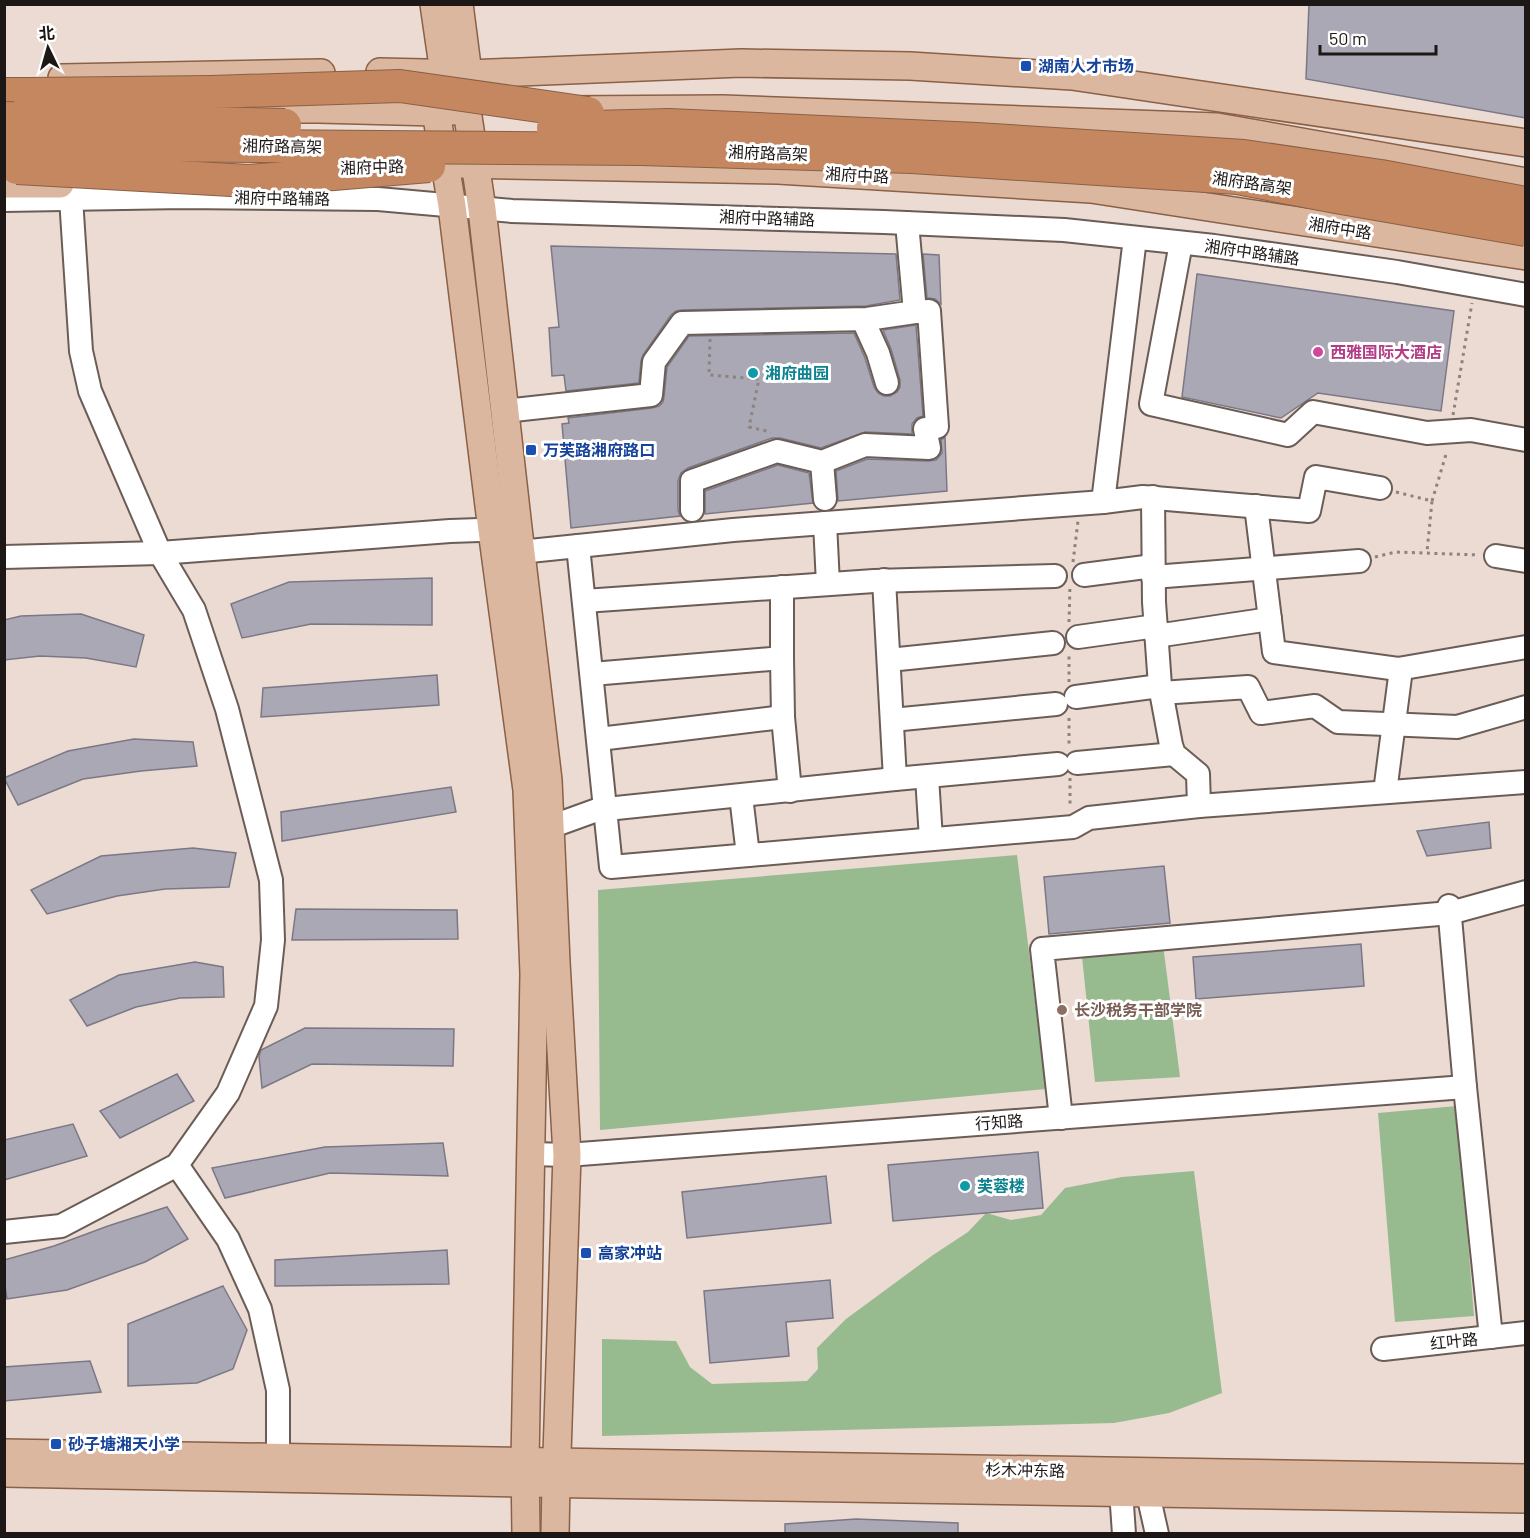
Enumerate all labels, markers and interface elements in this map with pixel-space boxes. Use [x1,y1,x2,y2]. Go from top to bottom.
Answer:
north arrow [18,18,78,78]
scale bar [1320,18,1436,56]
text: 北 [38,22,55,43]
text: 50 m [1329,27,1367,49]
place label: 湖南人才市场 [1038,56,1134,75]
marker: 湖南人才市场 [1019,59,1033,73]
street label: 湘府路高架 [242,135,322,156]
street label: 湘府路高架 [728,142,808,163]
street label: 湘府中路 [340,156,404,177]
street label: 湘府中路 [825,163,889,186]
street label: 湘府路高架 [1211,168,1293,197]
street label: 湘府中路辅路 [234,187,330,208]
street label: 湘府中路辅路 [719,206,815,229]
street label: 湘府中路 [1307,213,1373,242]
street label: 湘府中路辅路 [1203,235,1301,268]
place label: 西雅国际大酒店 [1330,342,1442,361]
marker: 西雅国际大酒店 [1311,345,1325,359]
place label: 湘府曲园 [765,363,829,382]
marker: 湘府曲园 [746,366,760,380]
place label: 万芙路湘府路口 [543,440,655,459]
marker: 万芙路湘府路口 [524,443,538,457]
place label: 长沙税务干部学院 [1074,1000,1202,1019]
marker: 长沙税务干部学院 [1055,1003,1069,1017]
street label: 行知路 [974,1110,1024,1133]
place label: 芙蓉楼 [977,1176,1025,1195]
marker: 芙蓉楼 [958,1179,972,1193]
place label: 高家冲站 [598,1243,662,1262]
marker: 高家冲站 [579,1246,593,1260]
street label: 红叶路 [1429,1329,1479,1352]
place label: 砂子塘湘天小学 [68,1434,180,1453]
marker: 砂子塘湘天小学 [49,1437,63,1451]
street label: 杉木冲东路 [985,1459,1065,1480]

